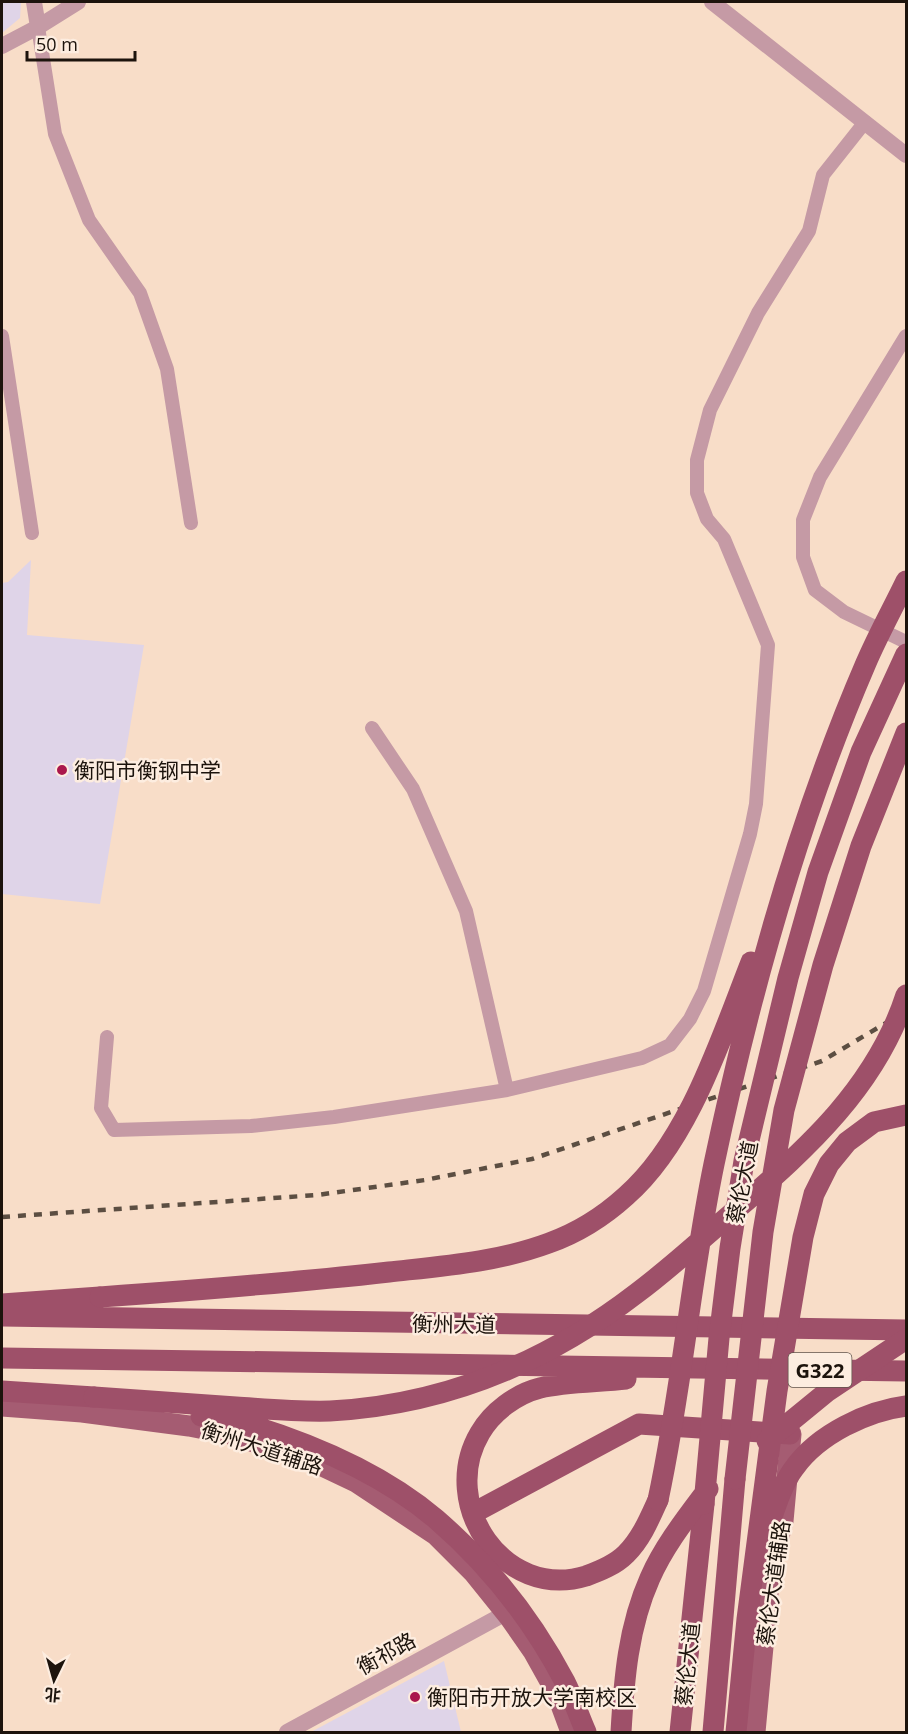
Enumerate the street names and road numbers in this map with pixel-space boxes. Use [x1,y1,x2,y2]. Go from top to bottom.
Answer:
street label: 蔡伦大道 [720,1138,764,1226]
street label: 衡州大道 [412,1309,496,1339]
road number: G322 [788,1353,852,1387]
street label: 衡州大道辅路 [198,1415,326,1481]
street label: 蔡伦大道辅路 [750,1519,796,1647]
street label: 蔡伦大道 [669,1621,705,1707]
street label: 衡祁路 [352,1625,420,1681]

